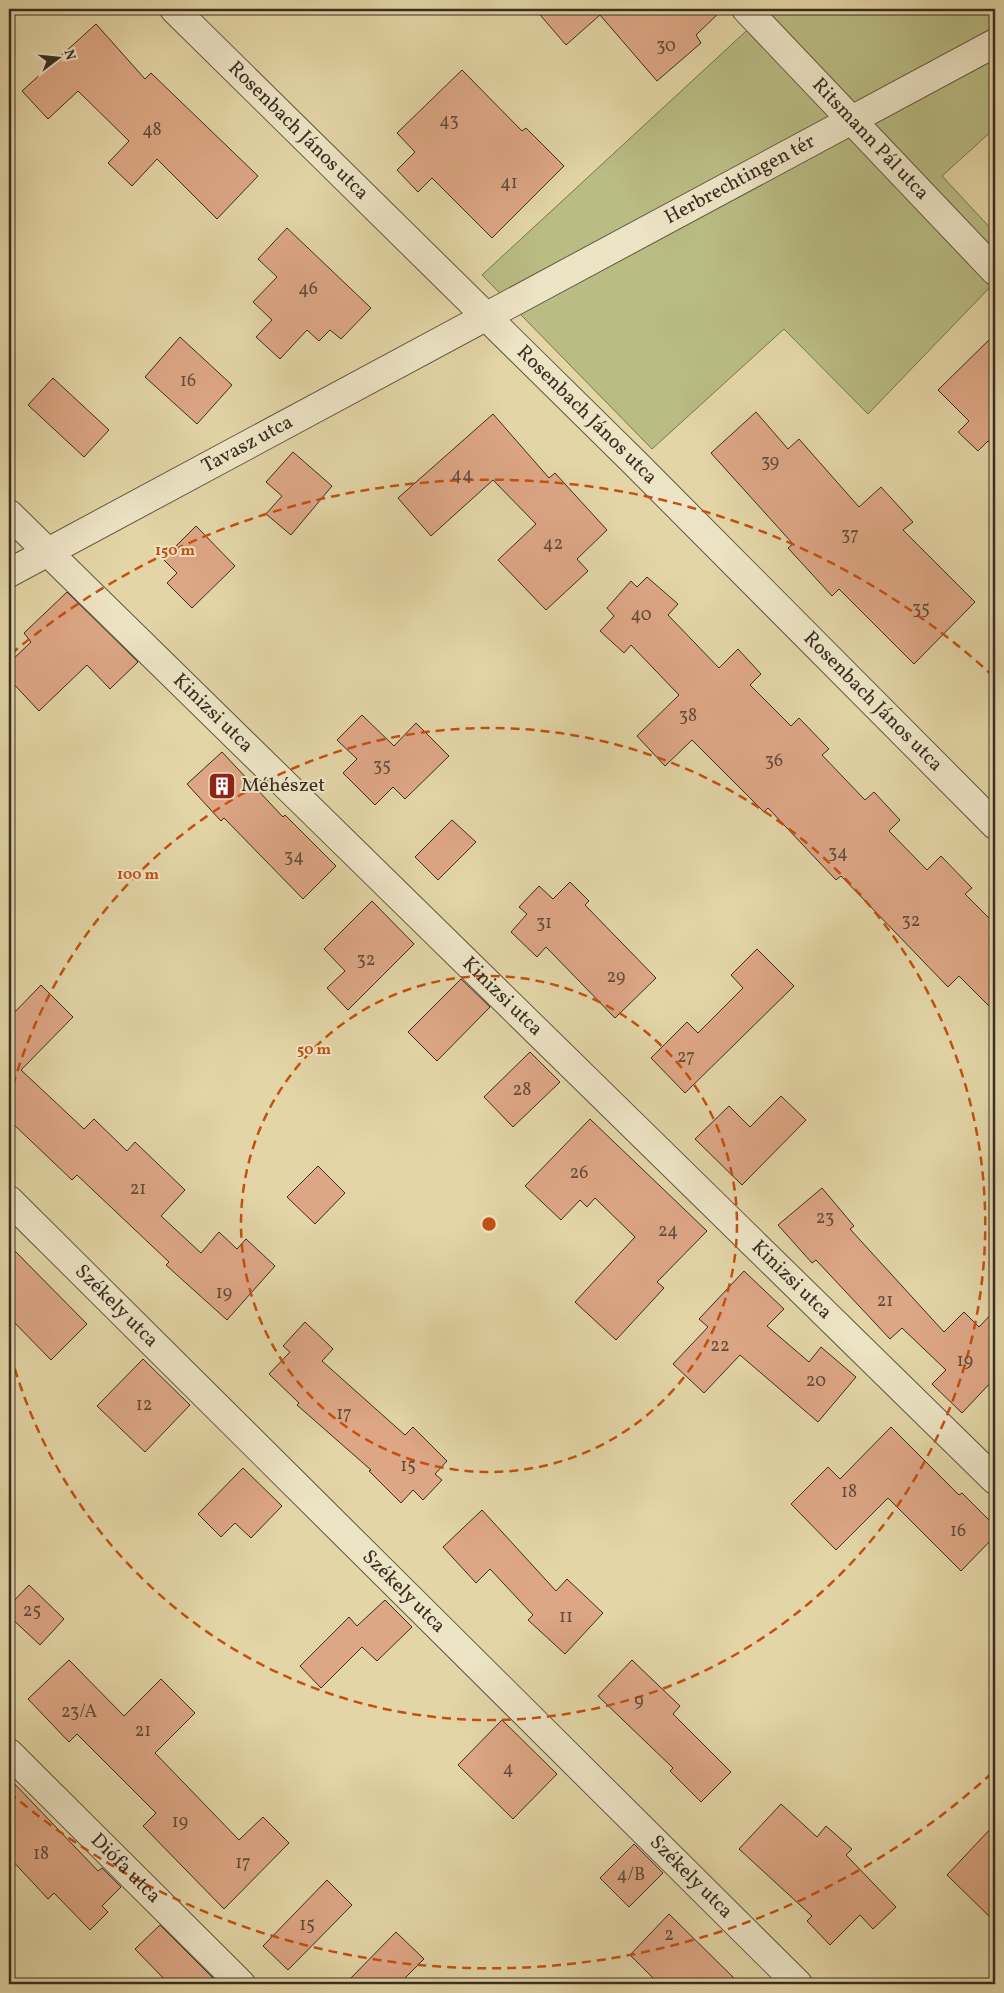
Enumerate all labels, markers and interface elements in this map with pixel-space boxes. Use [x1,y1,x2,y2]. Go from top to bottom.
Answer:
north arrow [32,32,82,82]
house number: 30 [656,34,676,59]
text: N [59,47,80,62]
street label: Rosenbach János utca [221,55,375,207]
street label: Ritsmann Pál utca [805,72,935,207]
house number: 43 [439,109,459,134]
house number: 48 [142,118,162,143]
street label: Herbrechtingen tér [660,128,820,232]
house number: 41 [500,171,518,196]
house number: 46 [298,277,318,302]
street label: Rosenbach János utca [510,339,663,491]
house number: 16 [180,369,196,394]
street label: Tavasz utca [197,409,298,481]
house number: 39 [761,450,779,475]
house number: 44 [451,463,473,488]
house number: 37 [841,523,859,548]
house number: 42 [543,532,563,557]
text: 150 m [155,541,195,562]
house number: 35 [912,597,930,622]
house number: 40 [630,603,652,628]
street label: Rosenbach János utca [796,625,949,778]
street label: Kinizsi utca [166,667,259,760]
house number: 38 [679,704,697,729]
house number: 36 [765,749,783,774]
house number: 35 [373,754,391,779]
building icon: Méhészet [207,771,237,801]
place label: Méhészet [241,772,325,800]
house number: 34 [828,841,848,866]
house number: 34 [284,845,304,870]
text: 100 m [117,865,160,886]
house number: 32 [902,909,920,934]
house number: 31 [536,911,552,936]
house number: 32 [357,948,375,973]
street label: Kinizsi utca [455,951,549,1043]
house number: 29 [607,965,625,990]
text: 50 m [297,1040,331,1061]
house number: 27 [677,1045,695,1070]
house number: 28 [513,1078,531,1103]
house number: 26 [570,1161,588,1186]
house number: 21 [130,1177,146,1202]
house number: 23 [816,1206,834,1231]
centre of rings [480,1215,498,1233]
house number: 24 [658,1219,678,1244]
street label: Kinizsi utca [745,1234,838,1326]
street label: Székely utca [68,1258,164,1354]
house number: 19 [216,1281,232,1306]
house number: 21 [877,1289,893,1314]
house number: 22 [710,1334,730,1359]
house number: 19 [957,1349,973,1374]
house number: 20 [806,1369,826,1394]
house number: 12 [136,1393,152,1418]
house number: 17 [336,1402,352,1427]
house number: 15 [400,1454,416,1479]
house number: 18 [841,1480,857,1505]
house number: 16 [950,1519,966,1544]
street label: Székely utca [355,1544,452,1640]
house number: 25 [23,1599,41,1624]
house number: 11 [559,1605,573,1630]
house number: 9 [634,1689,644,1714]
house number: 23/A [61,1700,97,1725]
house number: 21 [135,1719,151,1744]
house number: 4 [503,1757,513,1782]
house number: 19 [172,1810,188,1835]
street label: Diófa utca [84,1827,167,1910]
street label: Székely utca [643,1829,739,1925]
house number: 18 [33,1842,49,1867]
house number: 17 [235,1851,251,1876]
house number: 4/B [617,1863,645,1888]
house number: 15 [299,1913,315,1938]
house number: 2 [664,1923,674,1948]

